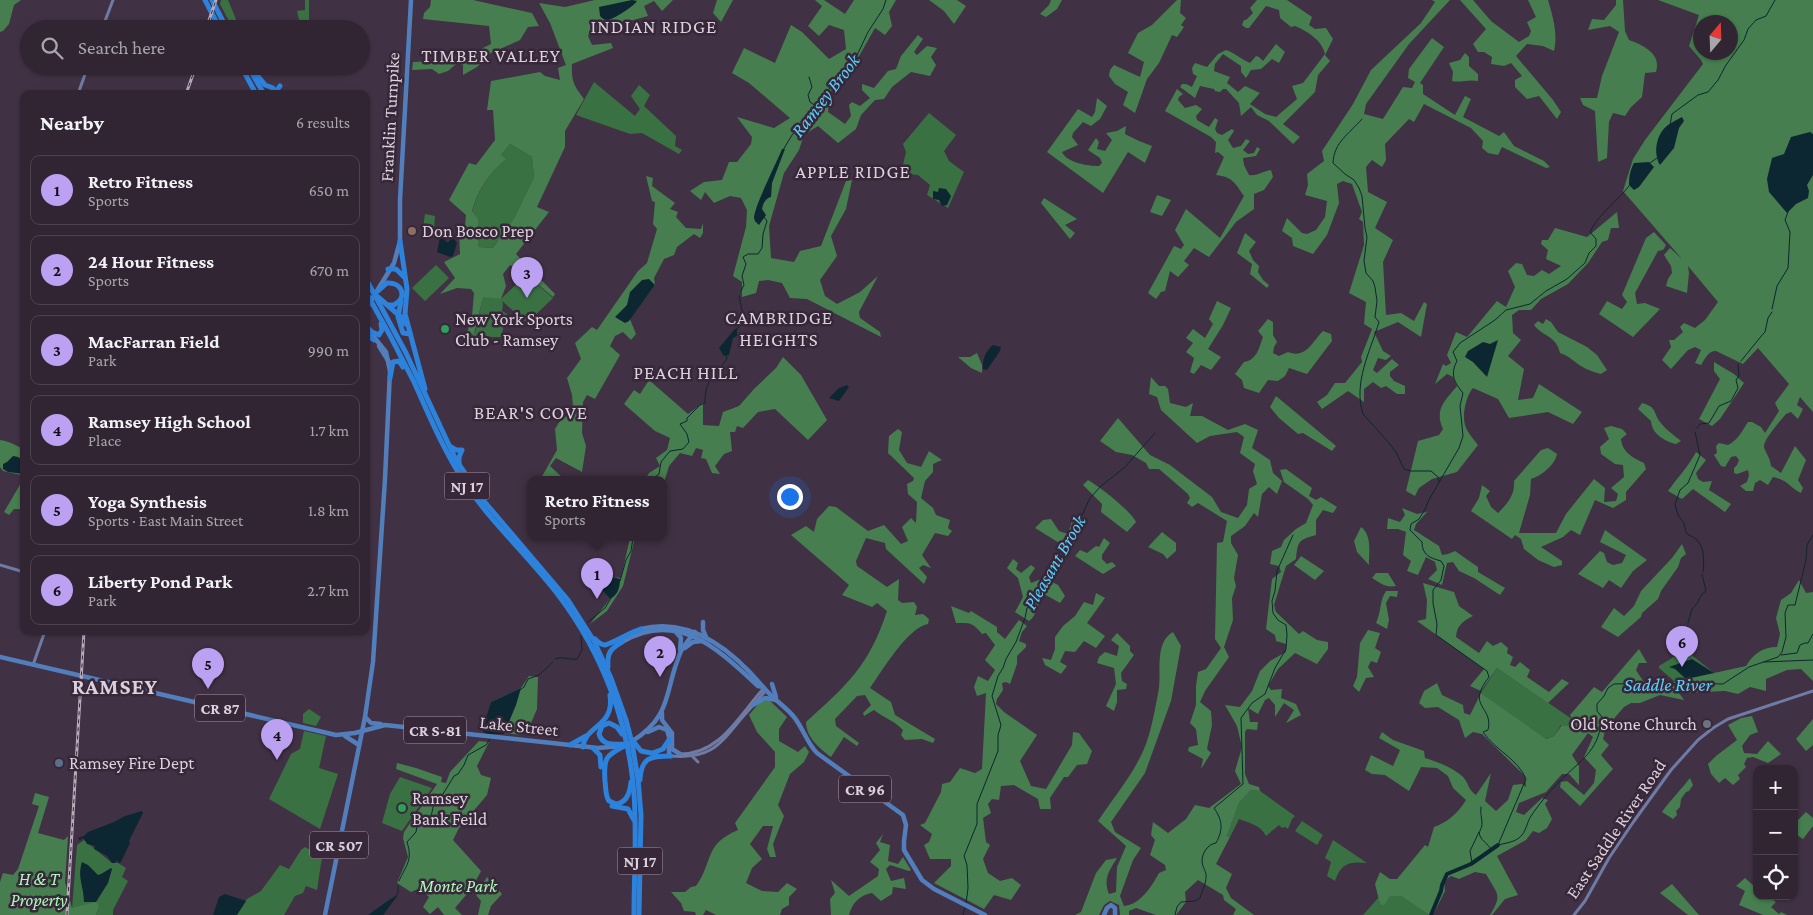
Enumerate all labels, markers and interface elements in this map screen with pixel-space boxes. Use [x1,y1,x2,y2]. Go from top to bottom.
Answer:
north arrow [1693,15,1738,60]
district label: INDIAN RIDGE [591,16,717,37]
search box [20,20,370,75]
icon: search [38,34,66,62]
text: Search here [78,37,165,58]
district label: TIMBER VALLEY [421,45,561,66]
water label: Ramsey Brook [787,49,865,141]
street label: Franklin Turnpike [377,52,403,182]
text: Nearby [40,111,104,135]
text: 6 results [296,114,350,131]
district label: APPLE RIDGE [795,161,911,182]
text: Retro Fitness [88,171,193,192]
text: 1 [54,182,60,199]
text: 650 m [309,182,349,199]
text: Sports [88,192,129,209]
place label: Don Bosco Prep [422,221,534,241]
marker: Don Bosco Prep [406,225,418,237]
text: 24 Hour Fitness [88,251,214,272]
pin: 3 [511,257,543,298]
text: 2 [53,262,61,279]
text: 670 m [309,262,349,279]
text: Sports [88,272,129,289]
district label: CAMBRIDGE HEIGHTS [725,307,833,350]
place label: New York Sports Club - Ramsey [455,309,573,350]
marker: New York Sports Club - Ramsey [439,323,451,335]
text: MacFarran Field [88,331,220,352]
text: 3 [53,342,61,359]
text: 990 m [308,342,349,359]
text: Park [88,352,116,369]
district label: PEACH HILL [634,362,738,383]
district label: BEAR'S COVE [474,402,588,423]
text: Ramsey High School [88,411,251,432]
text: 4 [53,422,61,439]
text: 1.7 km [310,422,349,439]
text: Place [88,432,121,449]
road number: NJ 17 [444,472,490,500]
popup [527,476,667,541]
your location [777,484,803,510]
text: Retro Fitness [545,490,649,511]
text: Yoga Synthesis [88,491,207,512]
text: 5 [53,502,61,519]
text: 1.8 km [308,502,349,519]
text: Sports [545,511,585,528]
water label: Pleasant Brook [1019,511,1090,613]
text: Sports · East Main Street [88,512,243,529]
pin: 1 [581,558,613,599]
text: Liberty Pond Park [88,571,232,592]
text: 6 [53,582,61,599]
text: 2.7 km [307,582,349,599]
text: Park [88,592,116,609]
pin: 6 [1666,626,1698,667]
pin: 2 [644,636,676,677]
pin: 5 [192,648,224,689]
district label: RAMSEY [72,674,158,699]
water label: Saddle River [1624,674,1714,695]
road number: CR 87 [195,694,245,721]
street label: Lake Street [479,712,560,740]
place label: Old Stone Church [1570,714,1697,734]
road number: CR S-81 [404,716,466,744]
marker: Old Stone Church [1701,718,1713,730]
pin: 4 [261,719,293,760]
place label: Ramsey Fire Dept [69,753,195,773]
street label: East Saddle River Road [1562,755,1670,902]
marker: Ramsey Fire Dept [53,757,65,769]
map controls [1753,765,1798,900]
button: + [1753,765,1798,810]
road number: CR 96 [839,776,891,802]
place label: Ramsey Bank Feild [412,788,488,829]
marker: Ramsey Bank Feild [396,802,408,814]
button: − [1753,810,1798,855]
road number: CR 507 [310,832,368,858]
road number: NJ 17 [618,848,662,874]
button: locate [1753,855,1798,900]
park label: H & T Property [10,869,68,910]
park label: Monte Park [418,876,498,896]

